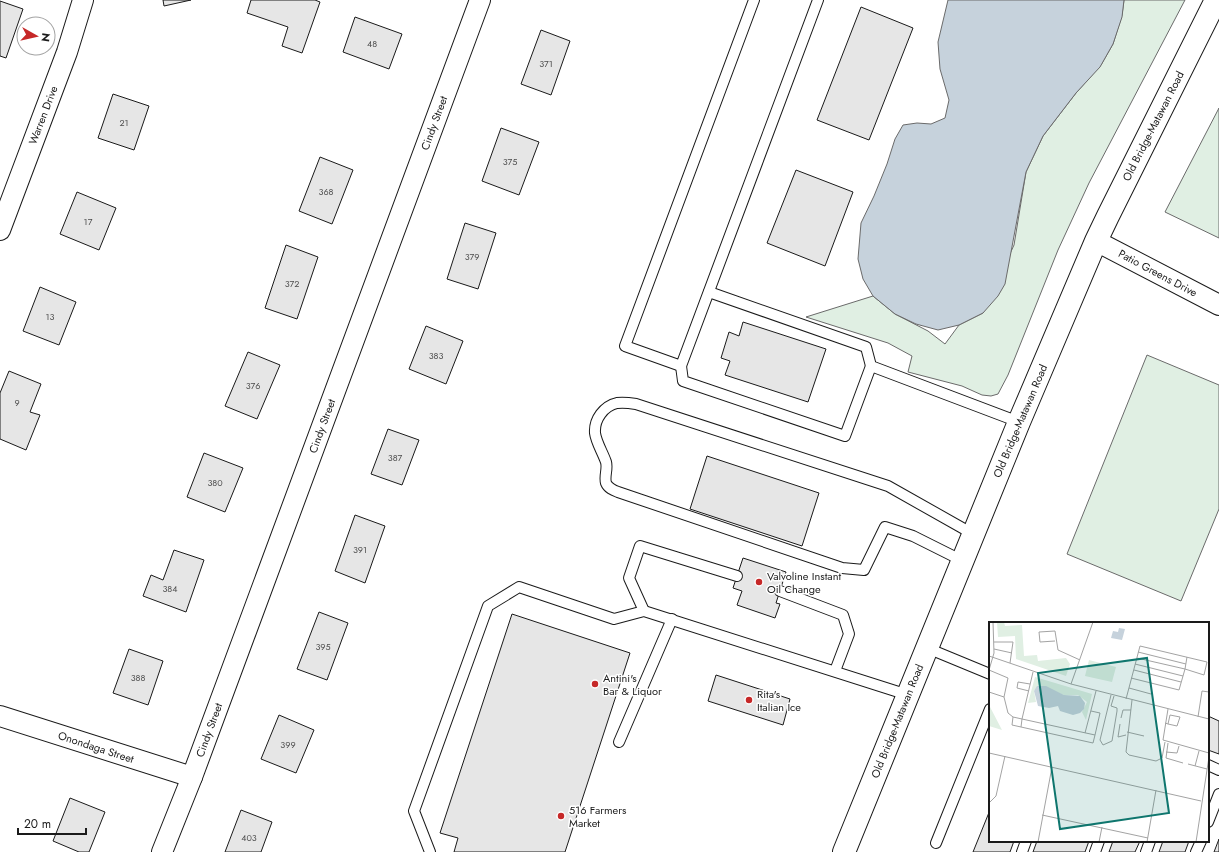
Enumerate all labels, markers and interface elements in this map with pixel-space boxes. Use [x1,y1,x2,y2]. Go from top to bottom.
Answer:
north arrow [16,16,56,56]
text: N [37,32,54,43]
house number: 48 [367,37,377,50]
house number: 371 [539,57,553,70]
street label: Old Bridge-Matawan Road [1118,68,1188,184]
street label: Warren Drive [24,83,62,147]
street label: Cindy Street [417,93,451,152]
house number: 21 [119,116,129,129]
house number: 375 [503,155,517,168]
house number: 368 [318,185,334,198]
house number: 17 [84,215,93,228]
street label: Patio Greens Drive [1116,245,1201,301]
house number: 379 [465,250,479,263]
house number: 372 [285,277,299,290]
house number: 13 [46,310,55,323]
house number: 383 [429,349,443,362]
street label: Old Bridge-Matawan Road [989,362,1051,480]
house number: 376 [246,379,260,392]
house number: 9 [14,396,20,409]
street label: Cindy Street [305,396,339,455]
house number: 387 [388,451,402,464]
house number: 380 [207,476,223,489]
house number: 391 [353,543,367,556]
place label: Valvoline Instant Oil Change [767,568,841,597]
marker: Valvoline Instant Oil Change [754,577,764,587]
house number: 384 [162,582,178,595]
inset map [989,622,1209,842]
house number: 395 [315,640,331,653]
street label: Old Bridge-Matawan Road [867,662,927,780]
place label: Antini's Bar & Liquor [603,670,662,699]
house number: 388 [131,671,145,684]
marker: Antini's Bar & Liquor [590,679,600,689]
place label: Rita's Italian Ice [757,686,801,715]
marker: Rita's Italian Ice [744,695,754,705]
street label: Cindy Street [192,700,226,759]
street label: Onondaga Street [56,727,136,767]
house number: 399 [280,738,296,751]
place label: 516 Farmers Market [569,802,627,831]
scale bar [18,810,86,836]
marker: 516 Farmers Market [556,811,566,821]
text: 20 m [24,815,51,833]
house number: 403 [241,831,257,844]

